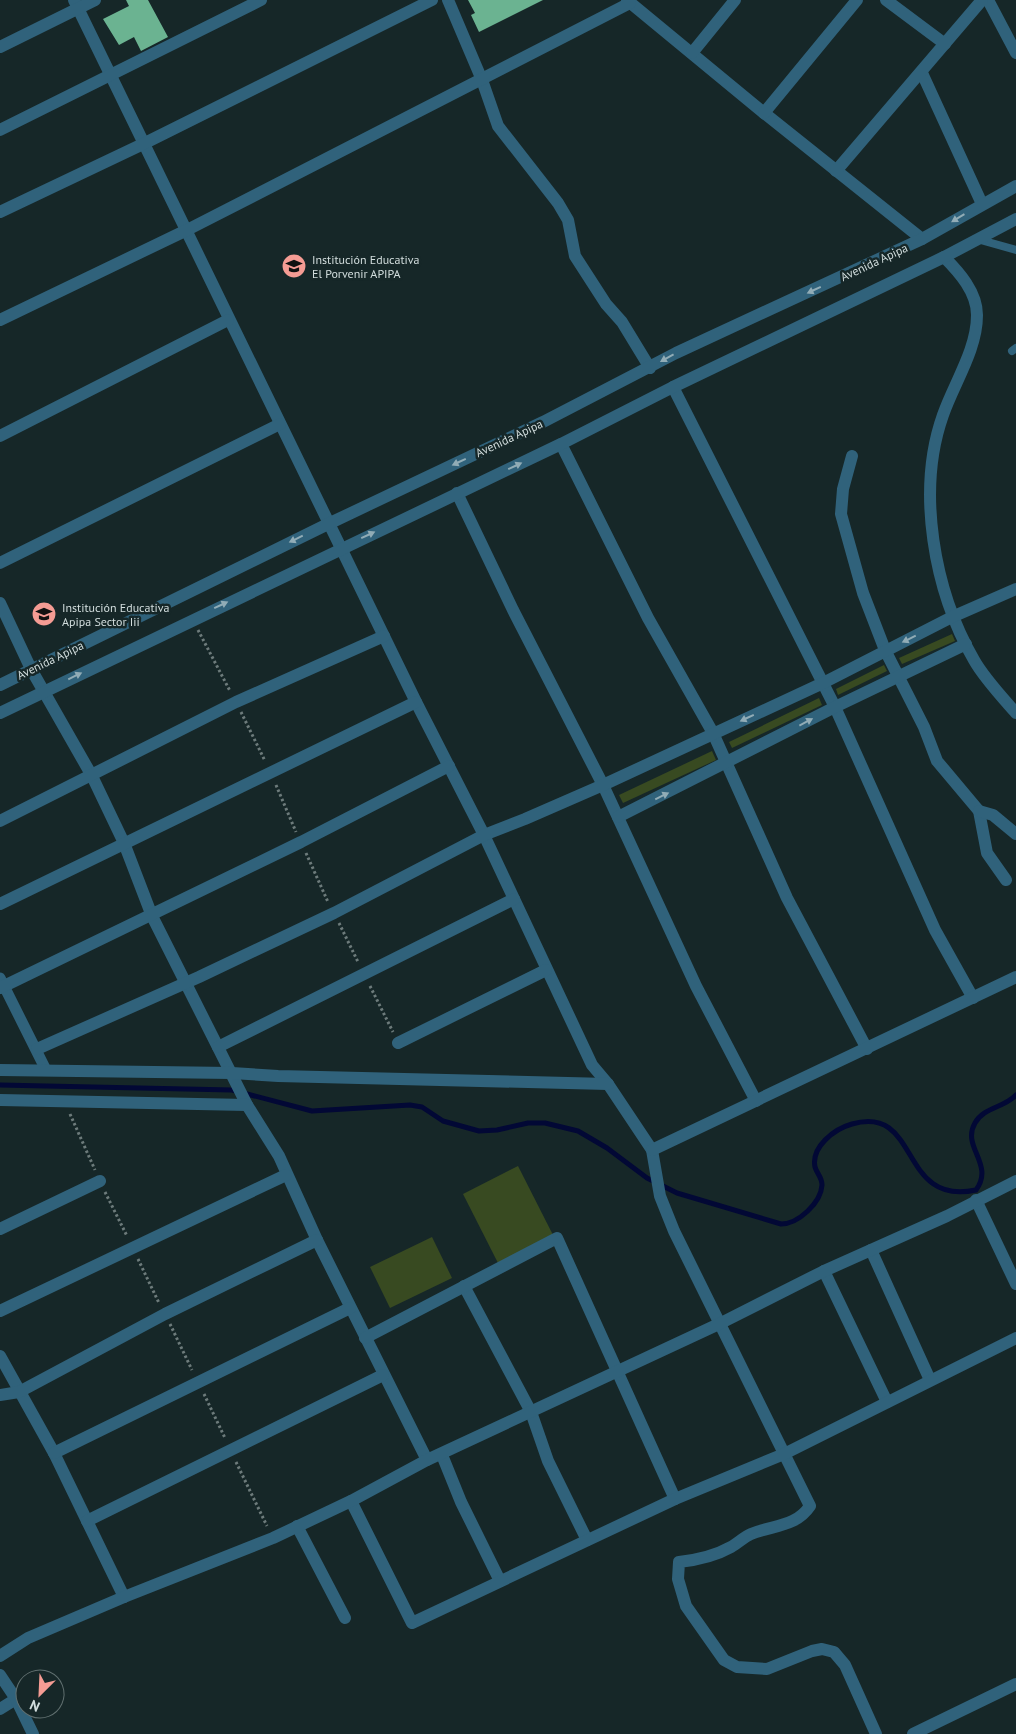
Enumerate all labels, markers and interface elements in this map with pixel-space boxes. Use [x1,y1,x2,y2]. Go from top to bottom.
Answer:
one-way arrow [952,213,965,222]
street label: Avenida Apipa [838,240,910,284]
place label: Institución Educativa El Porvenir APIPA [312,252,420,281]
school or university icon: Institución Educativa El Porvenir APIPA [281,253,307,279]
one-way arrow [807,286,822,294]
one-way arrow [660,354,674,363]
street label: Avenida Apipa [473,416,545,460]
one-way arrow [452,458,466,466]
one-way arrow [508,461,522,469]
one-way arrow [361,531,375,539]
one-way arrow [289,535,303,543]
place label: Institución Educativa Apipa Sector Iii [62,600,170,629]
school or university icon: Institución Educativa Apipa Sector Iii [31,601,57,627]
one-way arrow [214,601,229,609]
one-way arrow [901,635,916,643]
street label: Avenida Apipa [14,637,86,683]
one-way arrow [68,672,82,680]
one-way arrow [740,714,754,722]
one-way arrow [799,718,813,726]
one-way arrow [654,792,669,800]
north arrow [15,1669,65,1719]
text: N [27,1696,43,1716]

